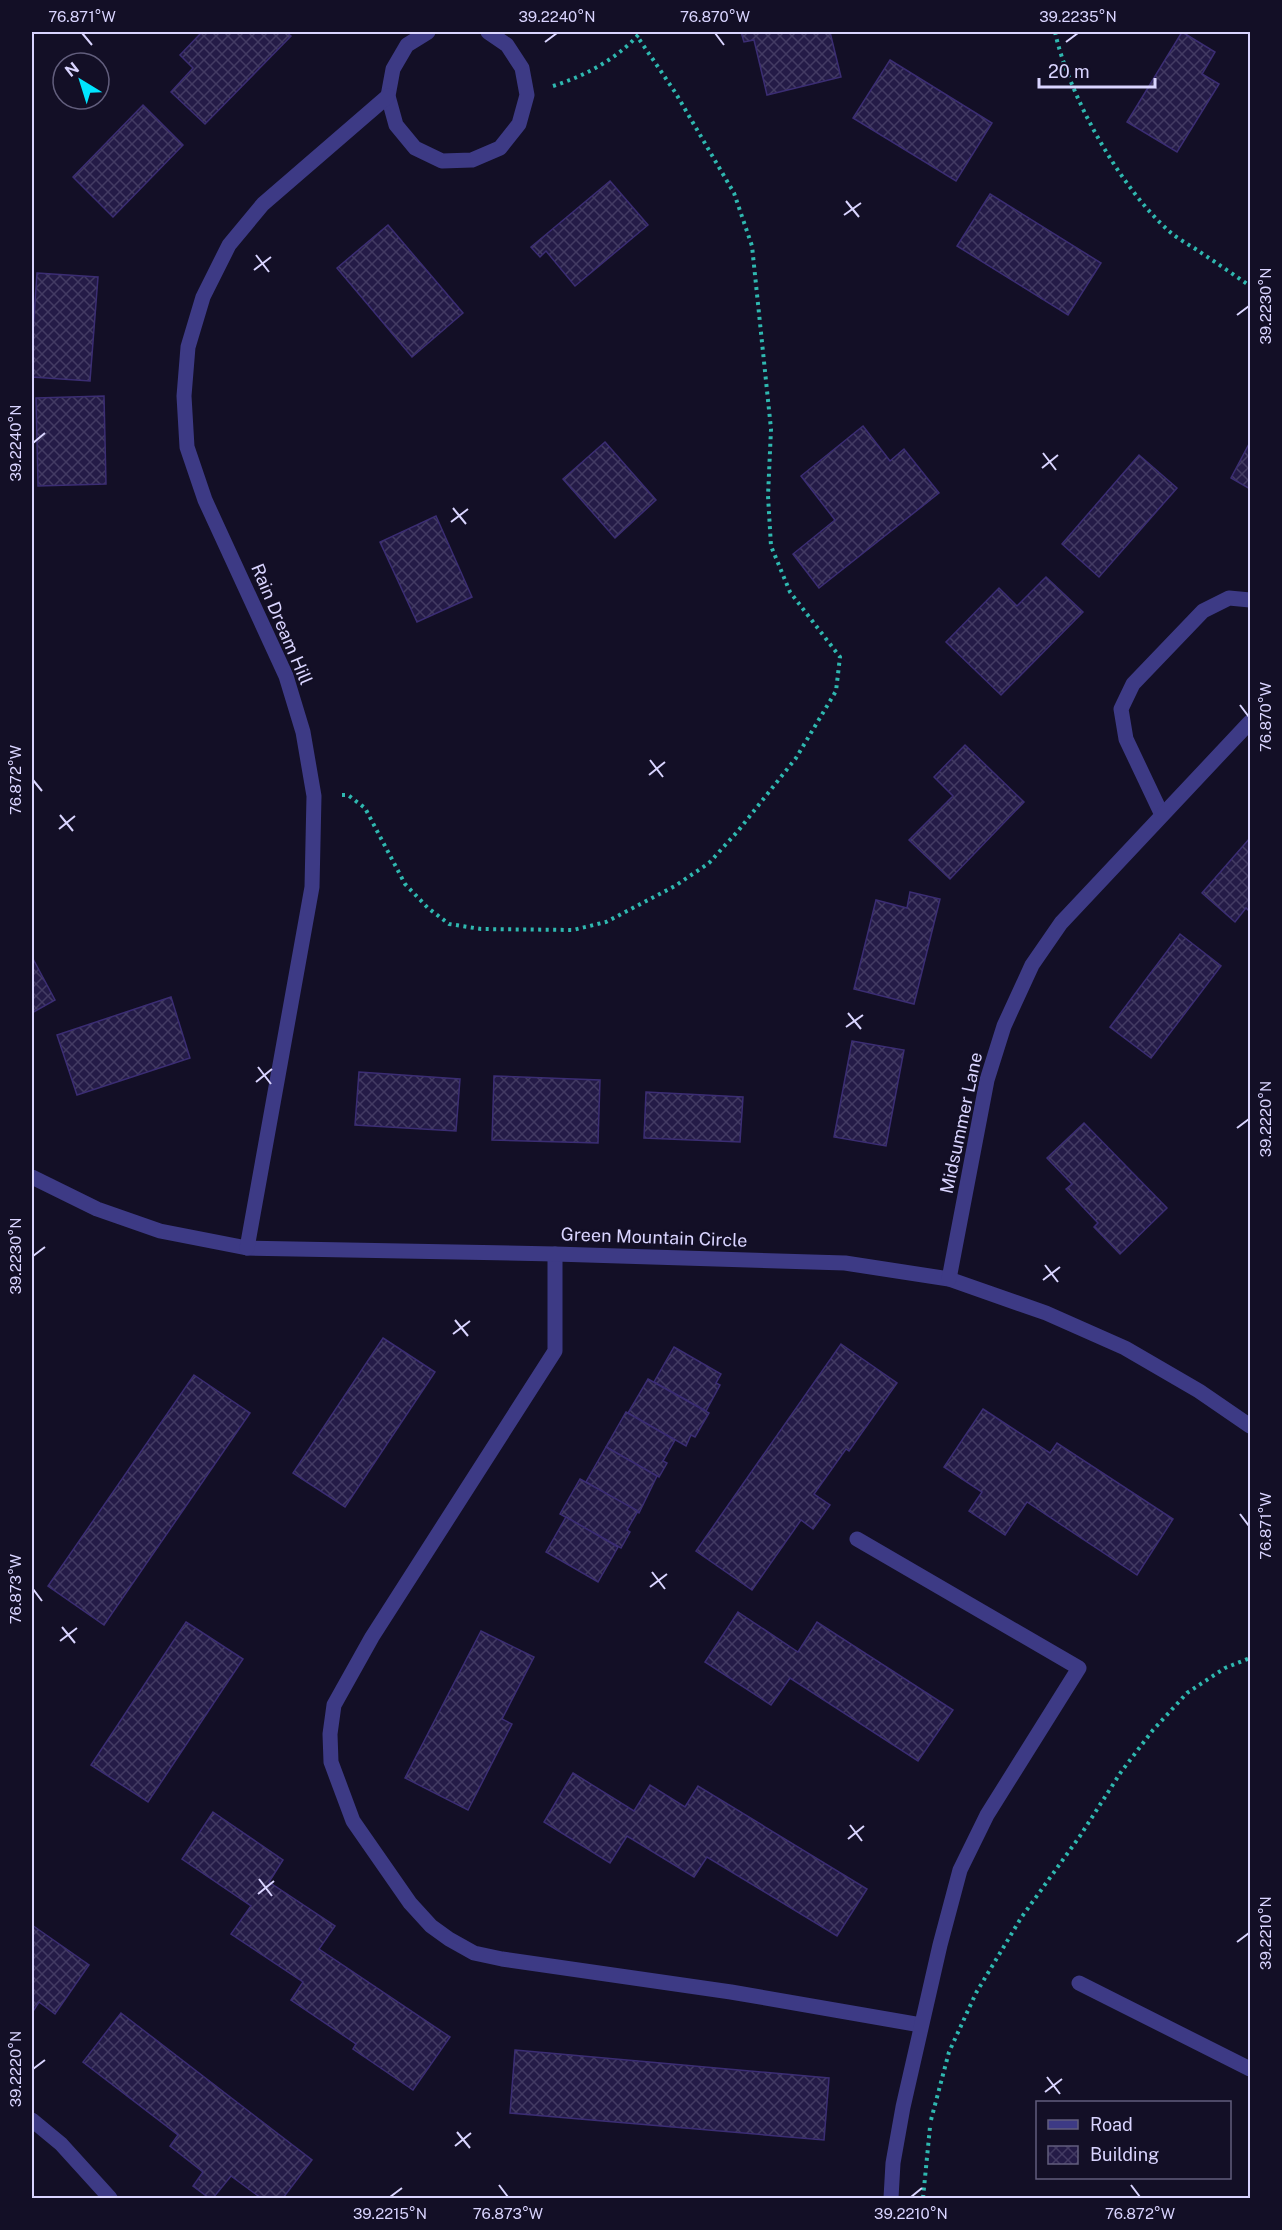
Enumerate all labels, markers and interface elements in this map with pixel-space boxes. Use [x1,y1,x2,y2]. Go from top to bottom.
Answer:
text: 76.871°W [48,8,116,25]
text: 39.2240°N [518,8,596,25]
text: 76.870°W [680,8,750,25]
text: 39.2235°N [1039,8,1117,25]
north arrow [51,51,111,111]
scale bar [1039,51,1154,89]
text: N [61,58,83,81]
text: 20 m [1048,61,1090,82]
text: 39.2230°N [1257,267,1274,345]
text: 39.2240°N [7,404,24,482]
street label: Rain Dream Hill [247,560,317,688]
text: 76.870°W [1257,682,1274,752]
text: 76.872°W [7,745,24,815]
street label: Midsummer Lane [936,1050,986,1196]
text: 39.2220°N [1257,1081,1274,1157]
text: 39.2230°N [7,1217,24,1295]
street label: Green Mountain Circle [560,1223,748,1251]
text: 76.871°W [1257,1492,1274,1560]
text: 76.873°W [7,1554,24,1624]
text: 39.2210°N [1257,1896,1274,1970]
text: 39.2220°N [7,2031,24,2107]
legend [1036,2101,1231,2179]
text: Road [1090,2114,1133,2135]
text: Building [1090,2144,1159,2165]
text: 39.2215°N [353,2205,427,2222]
text: 76.873°W [473,2205,543,2222]
text: 39.2210°N [874,2205,948,2222]
text: 76.872°W [1105,2205,1175,2222]

